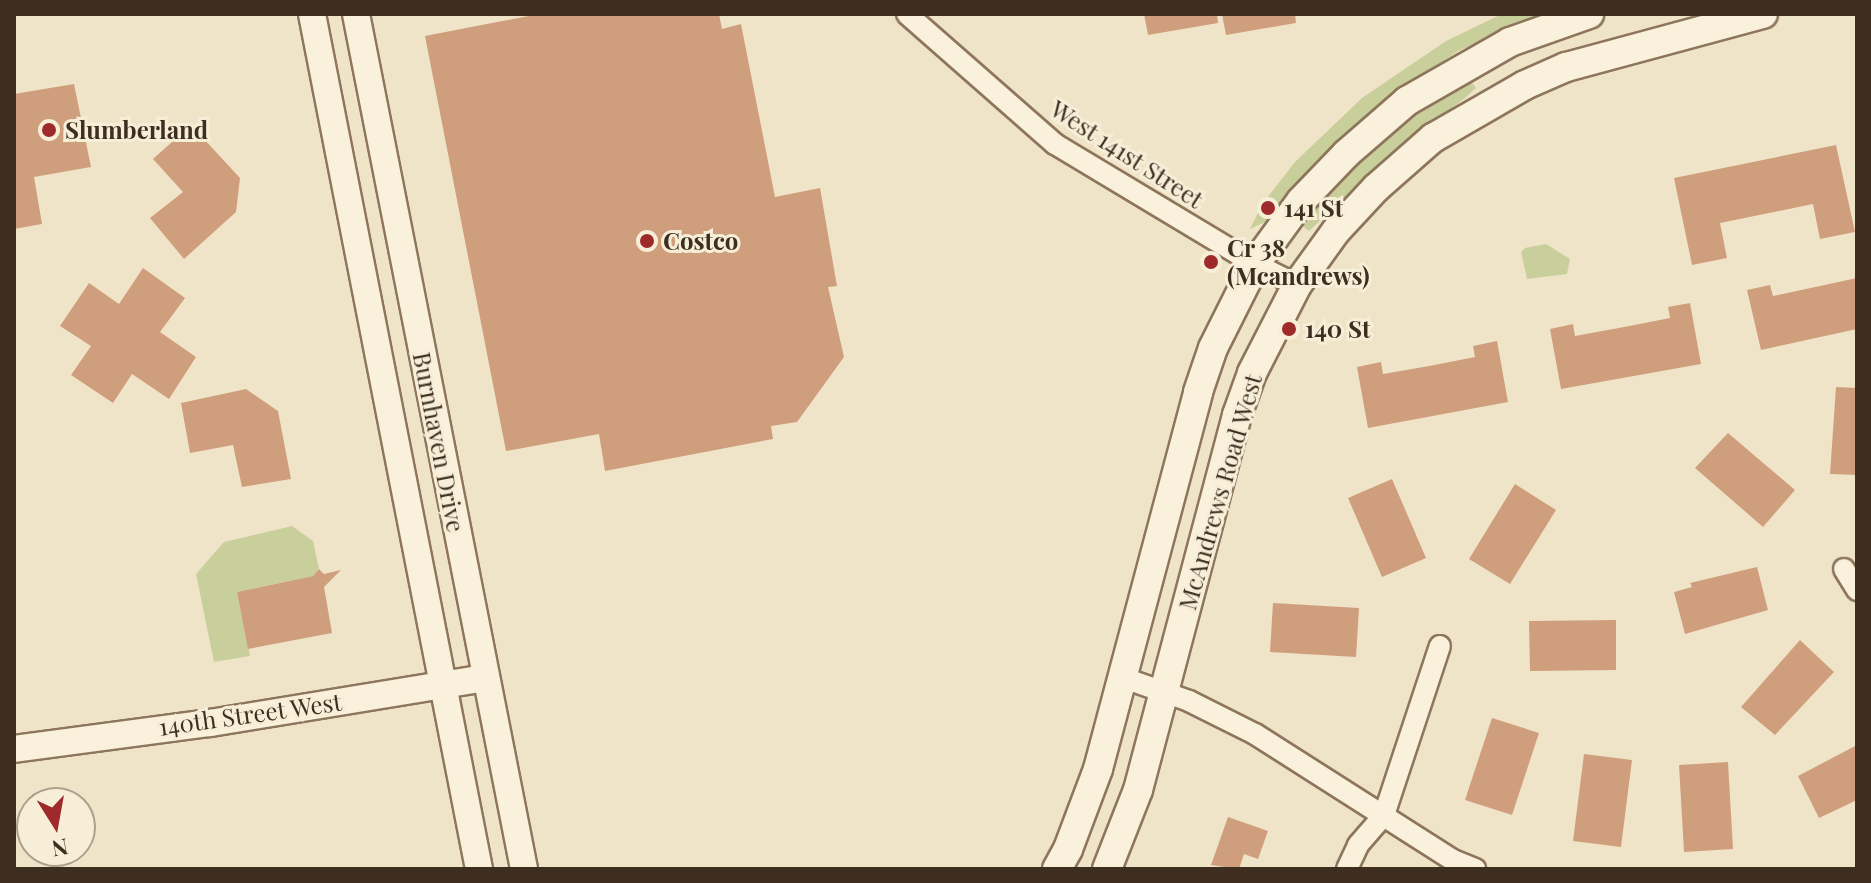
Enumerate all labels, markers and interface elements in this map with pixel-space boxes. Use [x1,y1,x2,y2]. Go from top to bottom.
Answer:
street label: West 141st Street [1045,94,1209,214]
place label: Slumberland [65,116,208,144]
marker: Slumberland [40,121,58,139]
place label: 141 St [1284,194,1343,222]
marker: 141 St [1259,199,1277,217]
place label: Costco [663,227,738,255]
marker: Costco [638,232,656,250]
place label: Cr 38 (Mcandrews) [1227,234,1370,290]
marker: Cr 38 (Mcandrews) [1202,253,1220,271]
place label: 140 St [1305,315,1370,343]
marker: 140 St [1280,320,1298,338]
street label: Burnhaven Drive [407,350,471,534]
street label: McAndrews Road West [1172,370,1268,614]
street label: 140th Street West [156,687,344,741]
north arrow [16,787,96,867]
text: N [50,832,71,865]

